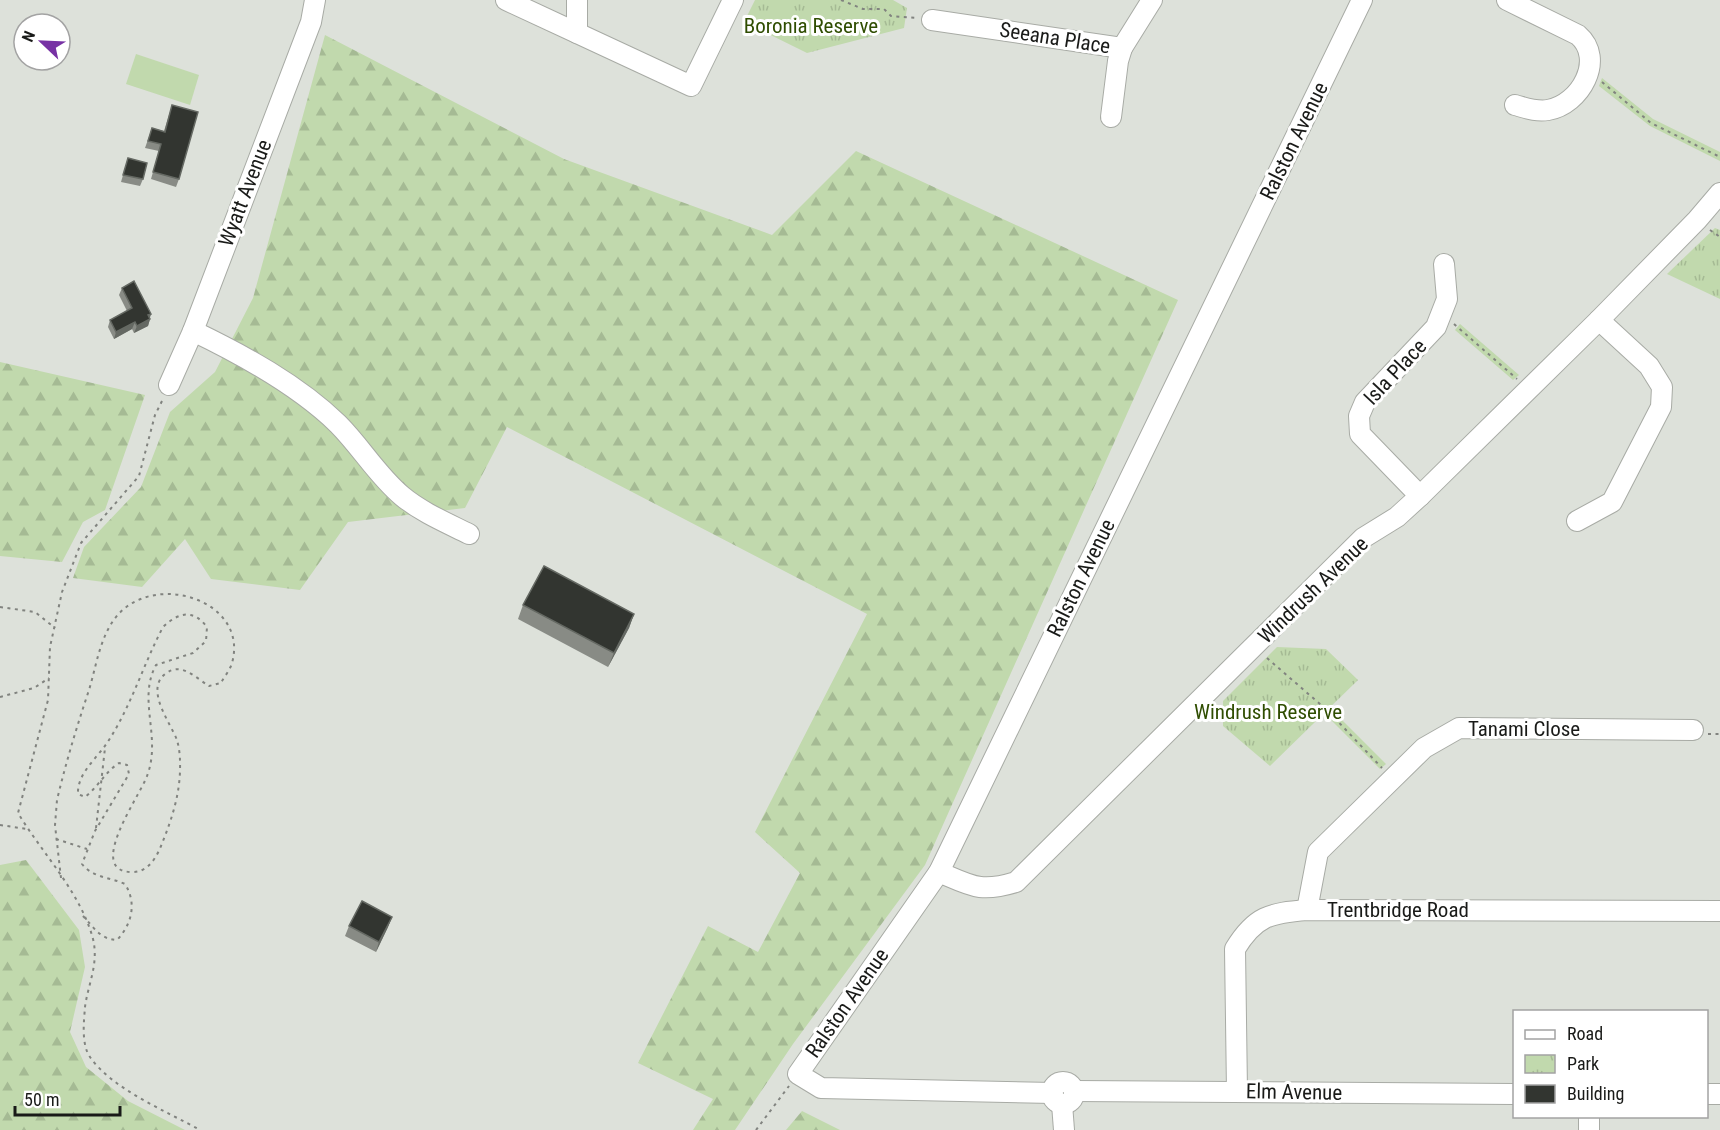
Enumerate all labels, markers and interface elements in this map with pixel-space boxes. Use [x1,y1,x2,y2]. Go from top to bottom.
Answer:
north arrow [12,12,72,72]
park label: Boronia Reserve [744,14,878,38]
street label: Seeana Place [998,17,1112,59]
text: N [18,28,39,45]
street label: Ralston Avenue [1255,78,1333,204]
street label: Wyatt Avenue [214,136,276,250]
street label: Isla Place [1359,334,1431,410]
street label: Ralston Avenue [1042,515,1120,641]
street label: Windrush Avenue [1253,532,1373,648]
park label: Windrush Reserve [1194,700,1342,724]
street label: Tanami Close [1468,717,1580,741]
street label: Trentbridge Road [1327,898,1469,922]
street label: Ralston Avenue [801,944,894,1062]
legend [1513,1010,1708,1118]
text: Road [1567,1023,1603,1044]
text: Park [1567,1053,1599,1074]
scale bar [15,1079,120,1117]
street label: Elm Avenue [1246,1079,1343,1105]
text: Building [1567,1083,1624,1104]
text: 50 m [24,1089,59,1110]

